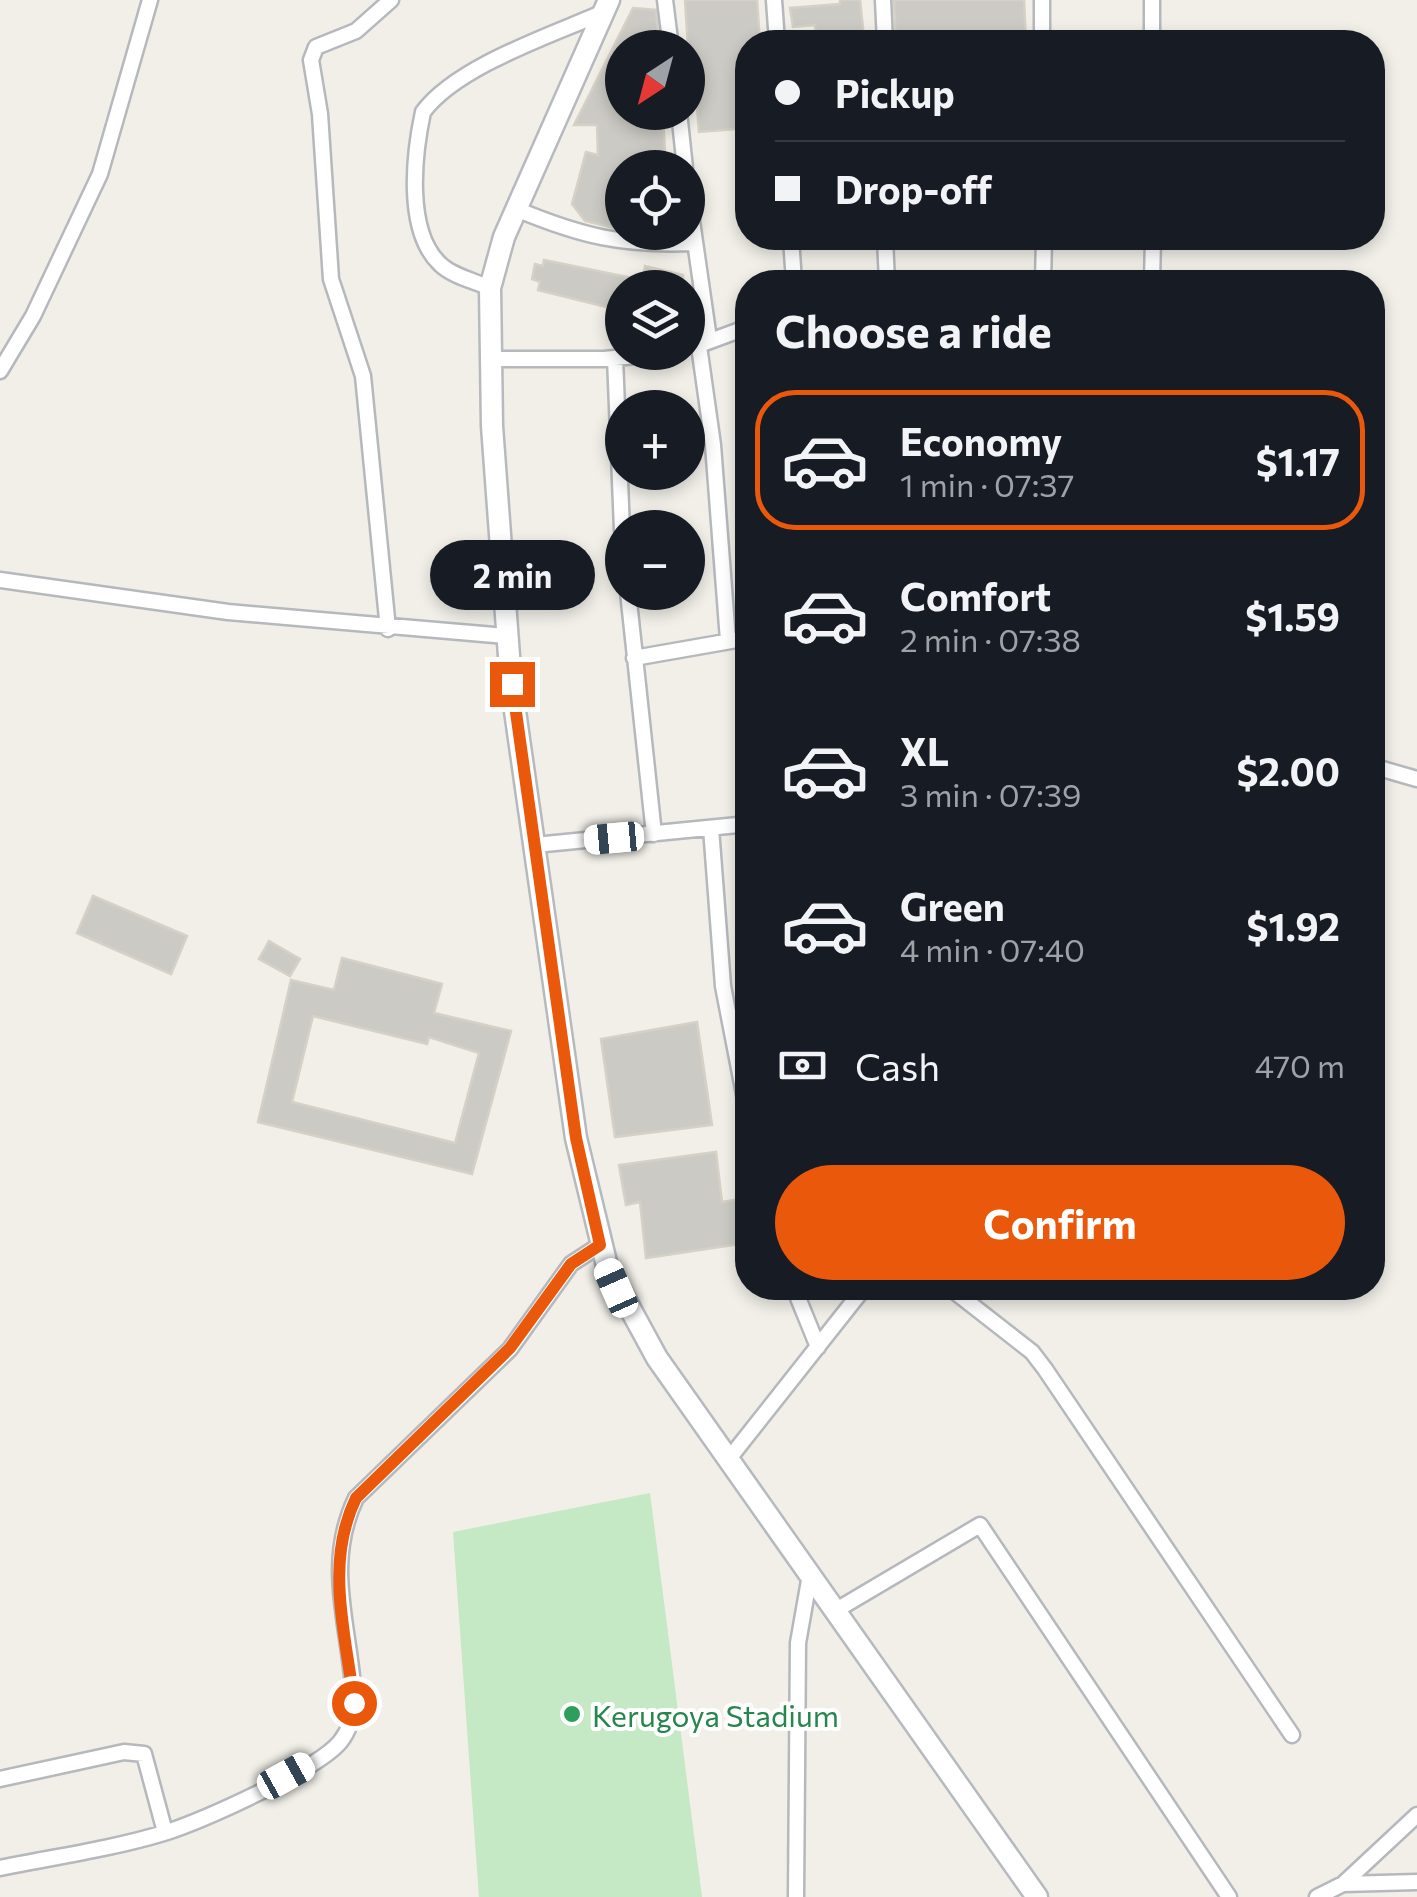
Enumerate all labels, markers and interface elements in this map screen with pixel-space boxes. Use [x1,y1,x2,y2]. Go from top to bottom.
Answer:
north arrow [605,30,705,130]
map controls [605,30,705,610]
text: Pickup [835,69,955,116]
button: locate [605,150,705,250]
text: Drop-off [835,165,992,212]
button: layers [605,270,705,370]
text: Choose a ride [775,302,1052,357]
button: + [605,390,705,490]
icon: car [780,415,870,505]
text: Economy [900,417,1062,464]
text: $1.17 [1256,437,1340,484]
text: 1 min · 07:37 [900,464,1074,504]
button: − [605,510,705,610]
callout: 2 min [430,539,594,609]
text: 2 min [473,555,552,595]
icon: car [780,570,870,660]
text: Comfort [900,572,1051,619]
text: $1.59 [1245,592,1340,639]
text: 2 min · 07:38 [900,619,1081,659]
route end [490,662,535,707]
icon: car [780,725,870,815]
text: XL [900,727,949,774]
text: $2.00 [1237,747,1340,794]
text: 3 min · 07:39 [900,774,1082,814]
car [583,820,645,856]
icon: car [780,880,870,970]
text: Green [900,882,1005,929]
text: $1.92 [1247,902,1340,949]
text: 4 min · 07:40 [900,929,1085,969]
icon: cash [775,1038,830,1093]
text: Cash [855,1042,940,1089]
text: 470 m [1255,1045,1345,1085]
button: Confirm [775,1165,1345,1280]
car [590,1254,642,1322]
route start [332,1681,377,1726]
place label: Kerugoya Stadium [592,1696,839,1733]
marker: Kerugoya Stadium [561,1703,583,1725]
car [252,1748,320,1804]

